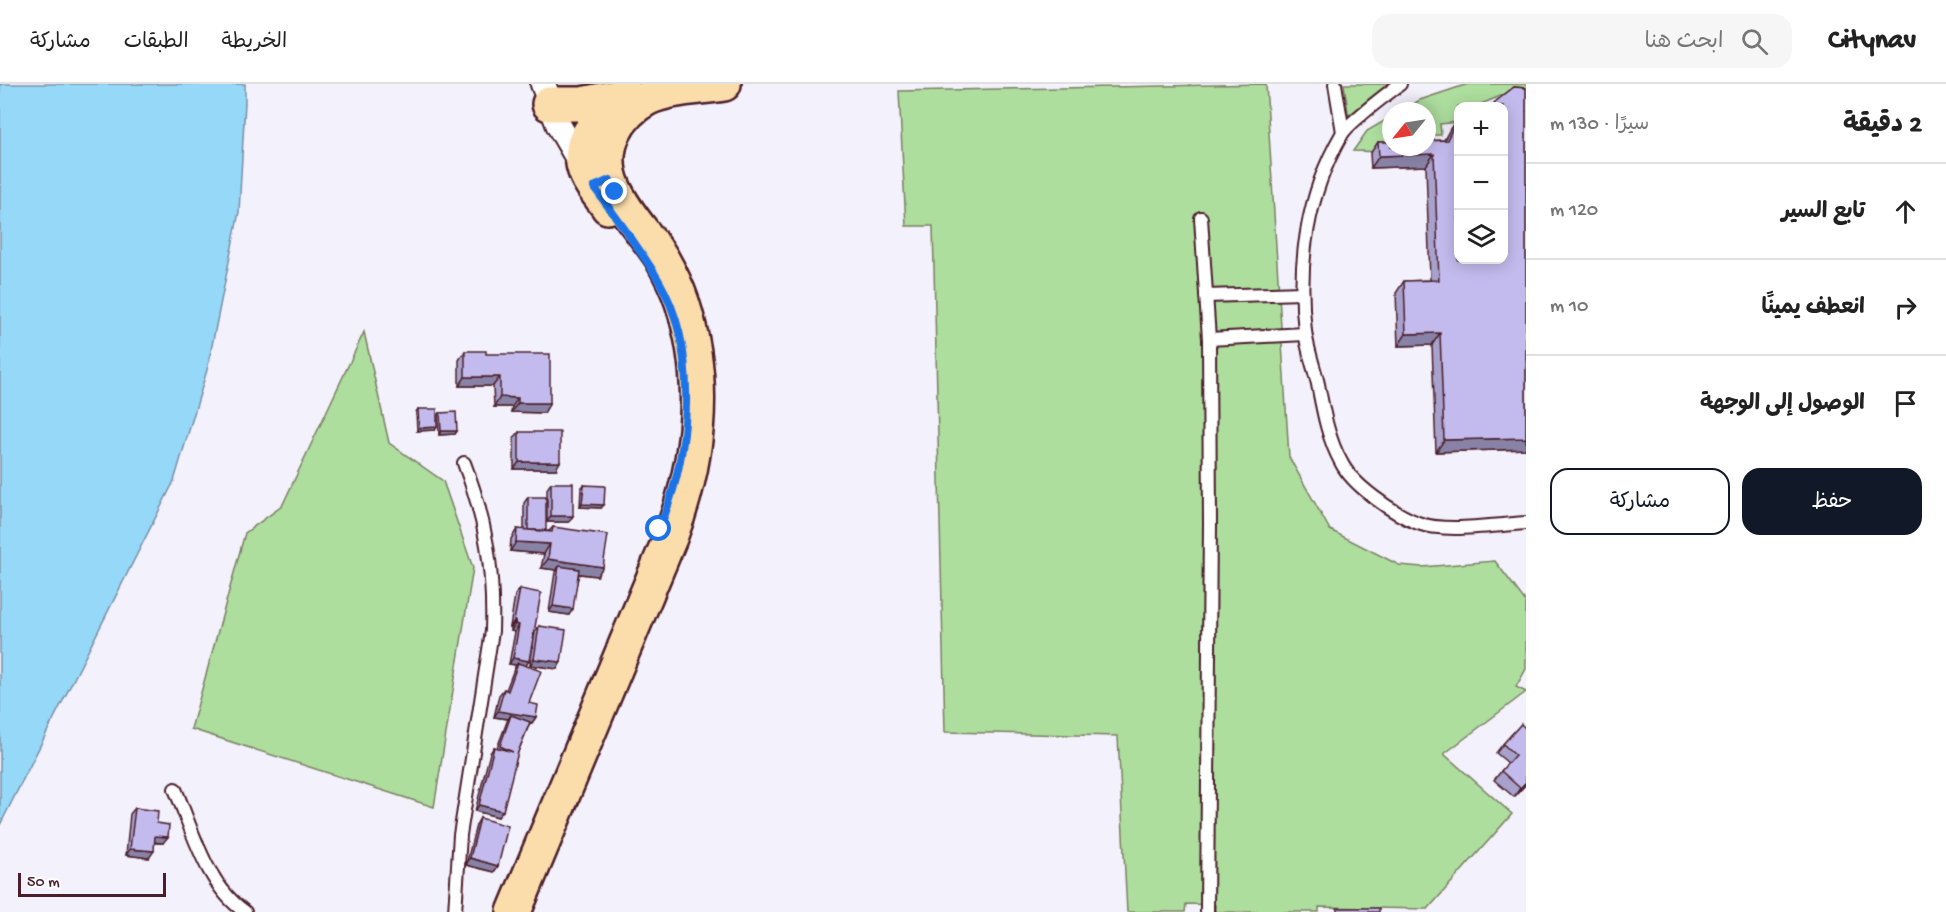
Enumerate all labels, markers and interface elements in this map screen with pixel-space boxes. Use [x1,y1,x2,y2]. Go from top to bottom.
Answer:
search box [1372,14,1792,68]
icon: search [1738,25,1771,58]
text: Citynav [1828,25,1916,58]
text: ابحث هنا [1645,30,1723,56]
text: مشاركة [30,31,91,56]
text: الطبقات [124,31,189,56]
text: الخريطة [222,31,287,56]
north arrow [1382,102,1436,156]
map controls [1454,102,1508,264]
button: + [1454,102,1508,156]
text: 2 دقيقة [1843,111,1922,142]
text: سيرًا · 130 m [1550,114,1649,137]
button: − [1454,156,1508,210]
route end [601,178,627,204]
icon: ahead [1889,195,1922,228]
text: 120 m [1550,200,1598,223]
text: تابع السير [1781,200,1865,226]
button: layers [1454,210,1508,264]
icon: right [1889,291,1922,324]
text: 10 m [1550,296,1588,319]
text: انعطف يمينًا [1762,296,1865,322]
icon: arrive [1889,387,1922,420]
text: الوصول إلى الوجهة [1700,392,1865,418]
button: مشاركة [1550,468,1730,535]
button: حفظ [1742,468,1922,535]
route start [645,515,671,541]
scale bar [18,870,166,898]
text: 50 m [27,874,60,893]

